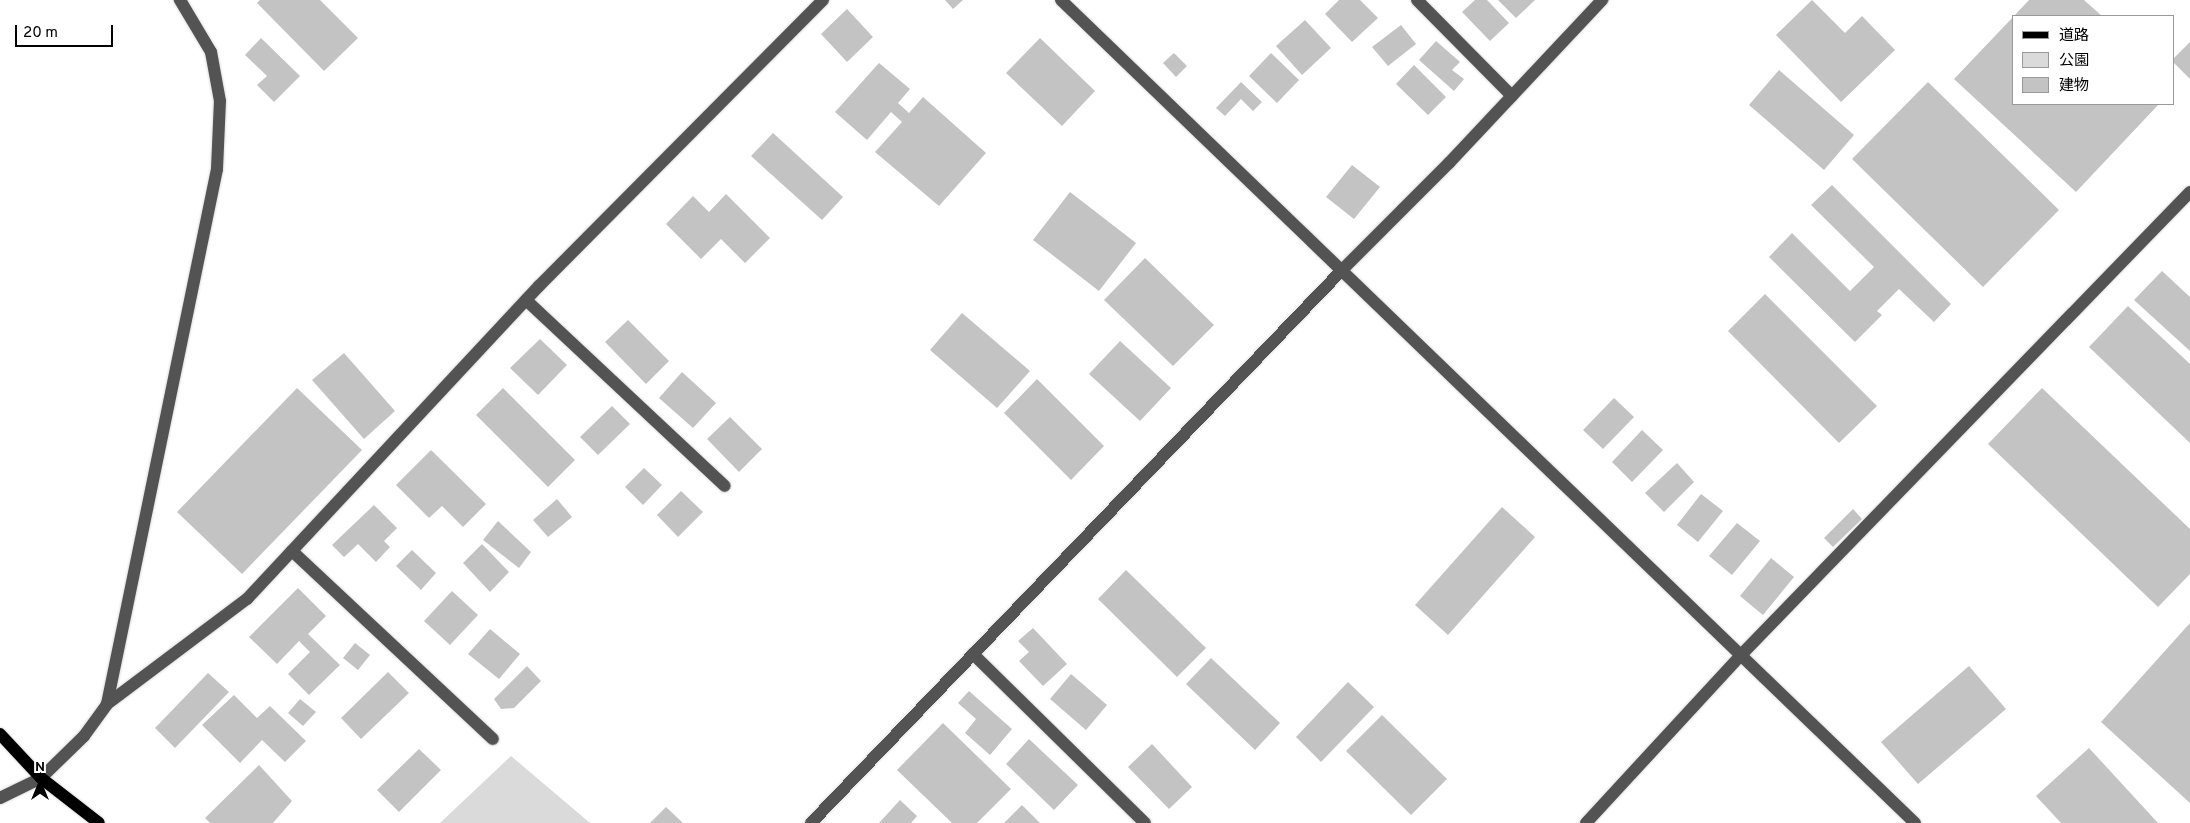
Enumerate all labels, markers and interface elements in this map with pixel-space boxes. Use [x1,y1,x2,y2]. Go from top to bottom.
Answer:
scale bar [18,15,115,47]
legend [2012,15,2175,105]
text: 20 m [23,24,58,43]
text: 道路 [2059,27,2089,46]
text: 公園 [2059,52,2089,71]
text: 建物 [2059,77,2089,96]
north arrow [15,758,65,808]
text: N [35,759,45,776]

